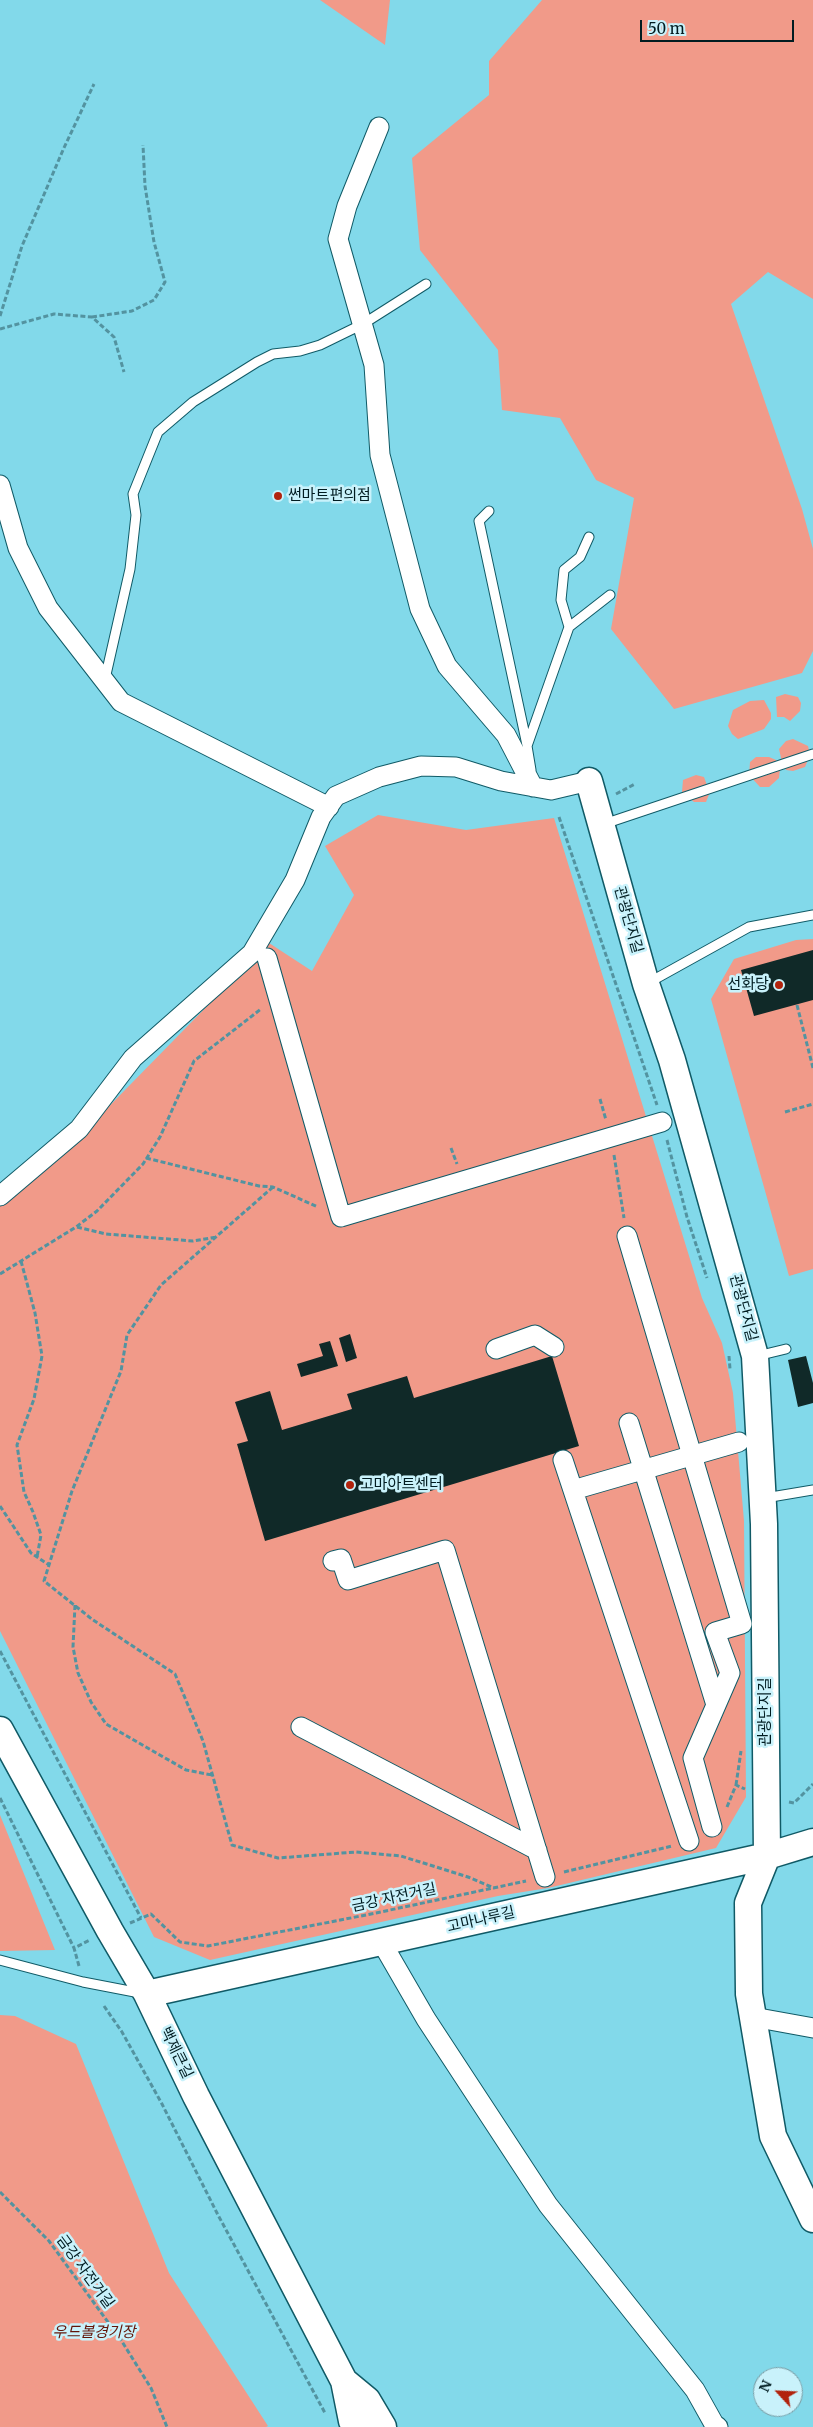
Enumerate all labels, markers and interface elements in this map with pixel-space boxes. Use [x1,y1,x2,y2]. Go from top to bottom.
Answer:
scale bar [643,10,797,42]
text: 50 m [648,19,685,38]
place label: 썬마트편의점 [288,487,371,505]
marker: 썬마트편의점 [272,490,284,502]
street label: 관광단지길 [610,884,646,956]
place label: 선화당 [728,976,769,994]
marker: 선화당 [773,979,785,991]
street label: 관광단지길 [725,1272,761,1344]
place label: 고마아트센터 [360,1476,443,1494]
marker: 고마아트센터 [344,1479,356,1491]
street label: 관광단지길 [757,1678,775,1746]
street label: 금강 자전거길 [350,1880,438,1916]
street label: 고마나루길 [445,1903,517,1937]
street label: 백제큰길 [156,2024,196,2082]
street label: 금강 자전거길 [52,2232,118,2312]
park label: 우드볼경기장 [53,2324,135,2342]
north arrow [753,2367,803,2417]
text: N [755,2377,776,2395]

